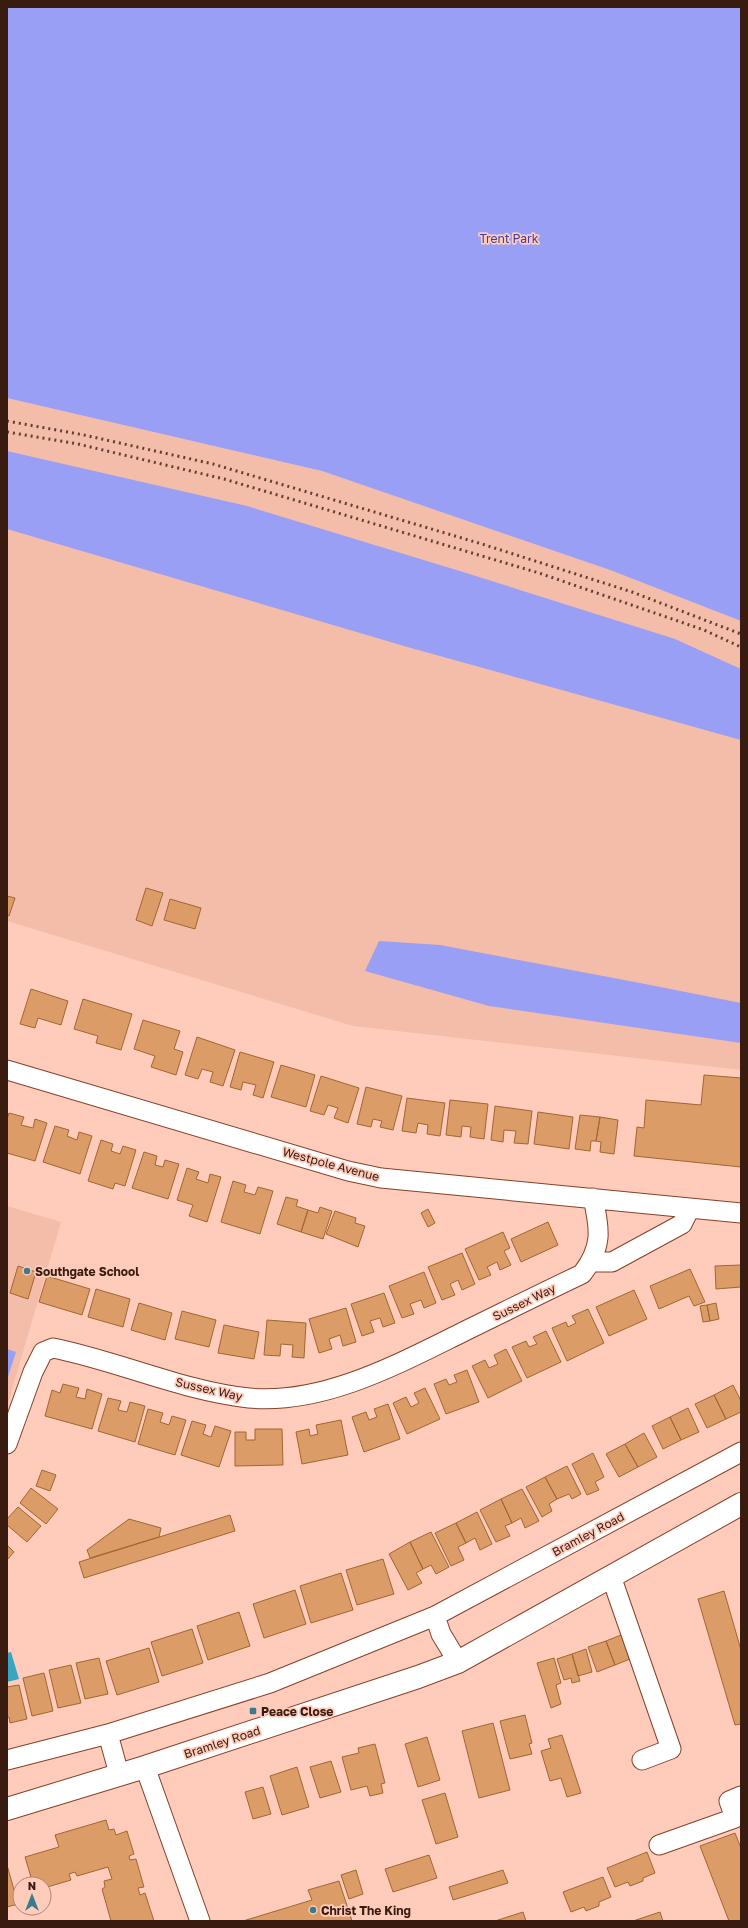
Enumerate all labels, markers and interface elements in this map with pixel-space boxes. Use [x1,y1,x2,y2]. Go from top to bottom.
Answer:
park label: Trent Park [480,231,539,246]
street label: Westpole Avenue [281,1144,381,1184]
place label: Southgate School [35,1264,139,1279]
marker: Southgate School [22,1266,32,1276]
street label: Sussex Way [490,1280,558,1324]
street label: Sussex Way [174,1374,244,1404]
street label: Bramley Road [549,1509,627,1559]
place label: Peace Close [261,1704,333,1719]
marker: Peace Close [248,1706,258,1716]
street label: Bramley Road [182,1723,262,1761]
north arrow [12,1876,52,1916]
text: N [28,1879,36,1892]
place label: Christ The King [321,1903,411,1918]
marker: Christ The King [308,1905,318,1915]

